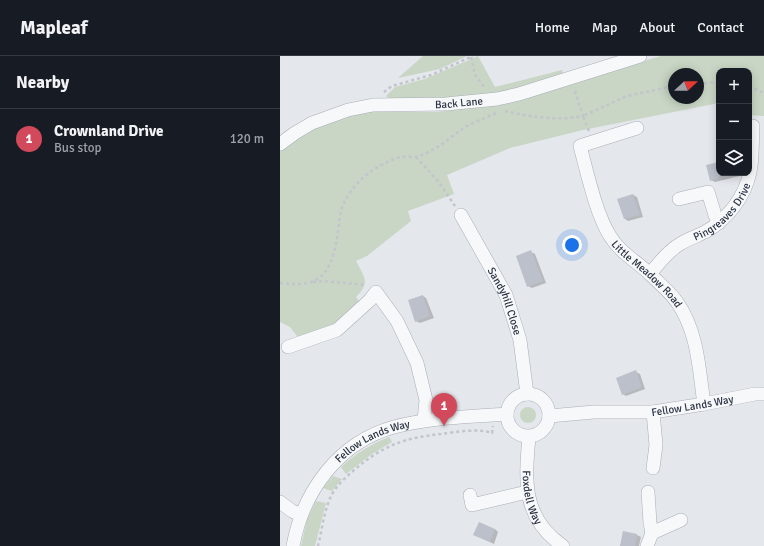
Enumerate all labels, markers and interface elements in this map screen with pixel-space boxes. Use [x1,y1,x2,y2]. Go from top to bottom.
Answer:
text: Mapleaf [20,16,88,40]
text: Home [535,19,570,36]
text: Map [592,19,617,36]
text: About [639,19,675,36]
text: Contact [697,19,744,36]
north arrow [668,68,704,104]
map controls [716,68,752,176]
button: + [716,68,752,104]
text: Nearby [16,72,69,93]
street label: Back Lane [435,94,483,111]
button: − [716,104,752,140]
text: Crownland Drive [54,122,163,140]
text: 1 [25,131,33,147]
text: 120 m [230,131,264,147]
text: Bus stop [54,140,101,156]
button: layers [716,140,752,176]
street label: Pingreaves Drive [691,181,753,243]
your location [562,235,582,255]
street label: Little Meadow Road [609,237,685,310]
street label: Sandyhill Close [485,265,524,336]
street label: Fellow Lands Way [650,392,735,419]
pin: 1 [431,393,457,426]
street label: Fellow Lands Way [332,417,412,465]
street label: Foxdell Way [520,470,546,527]

